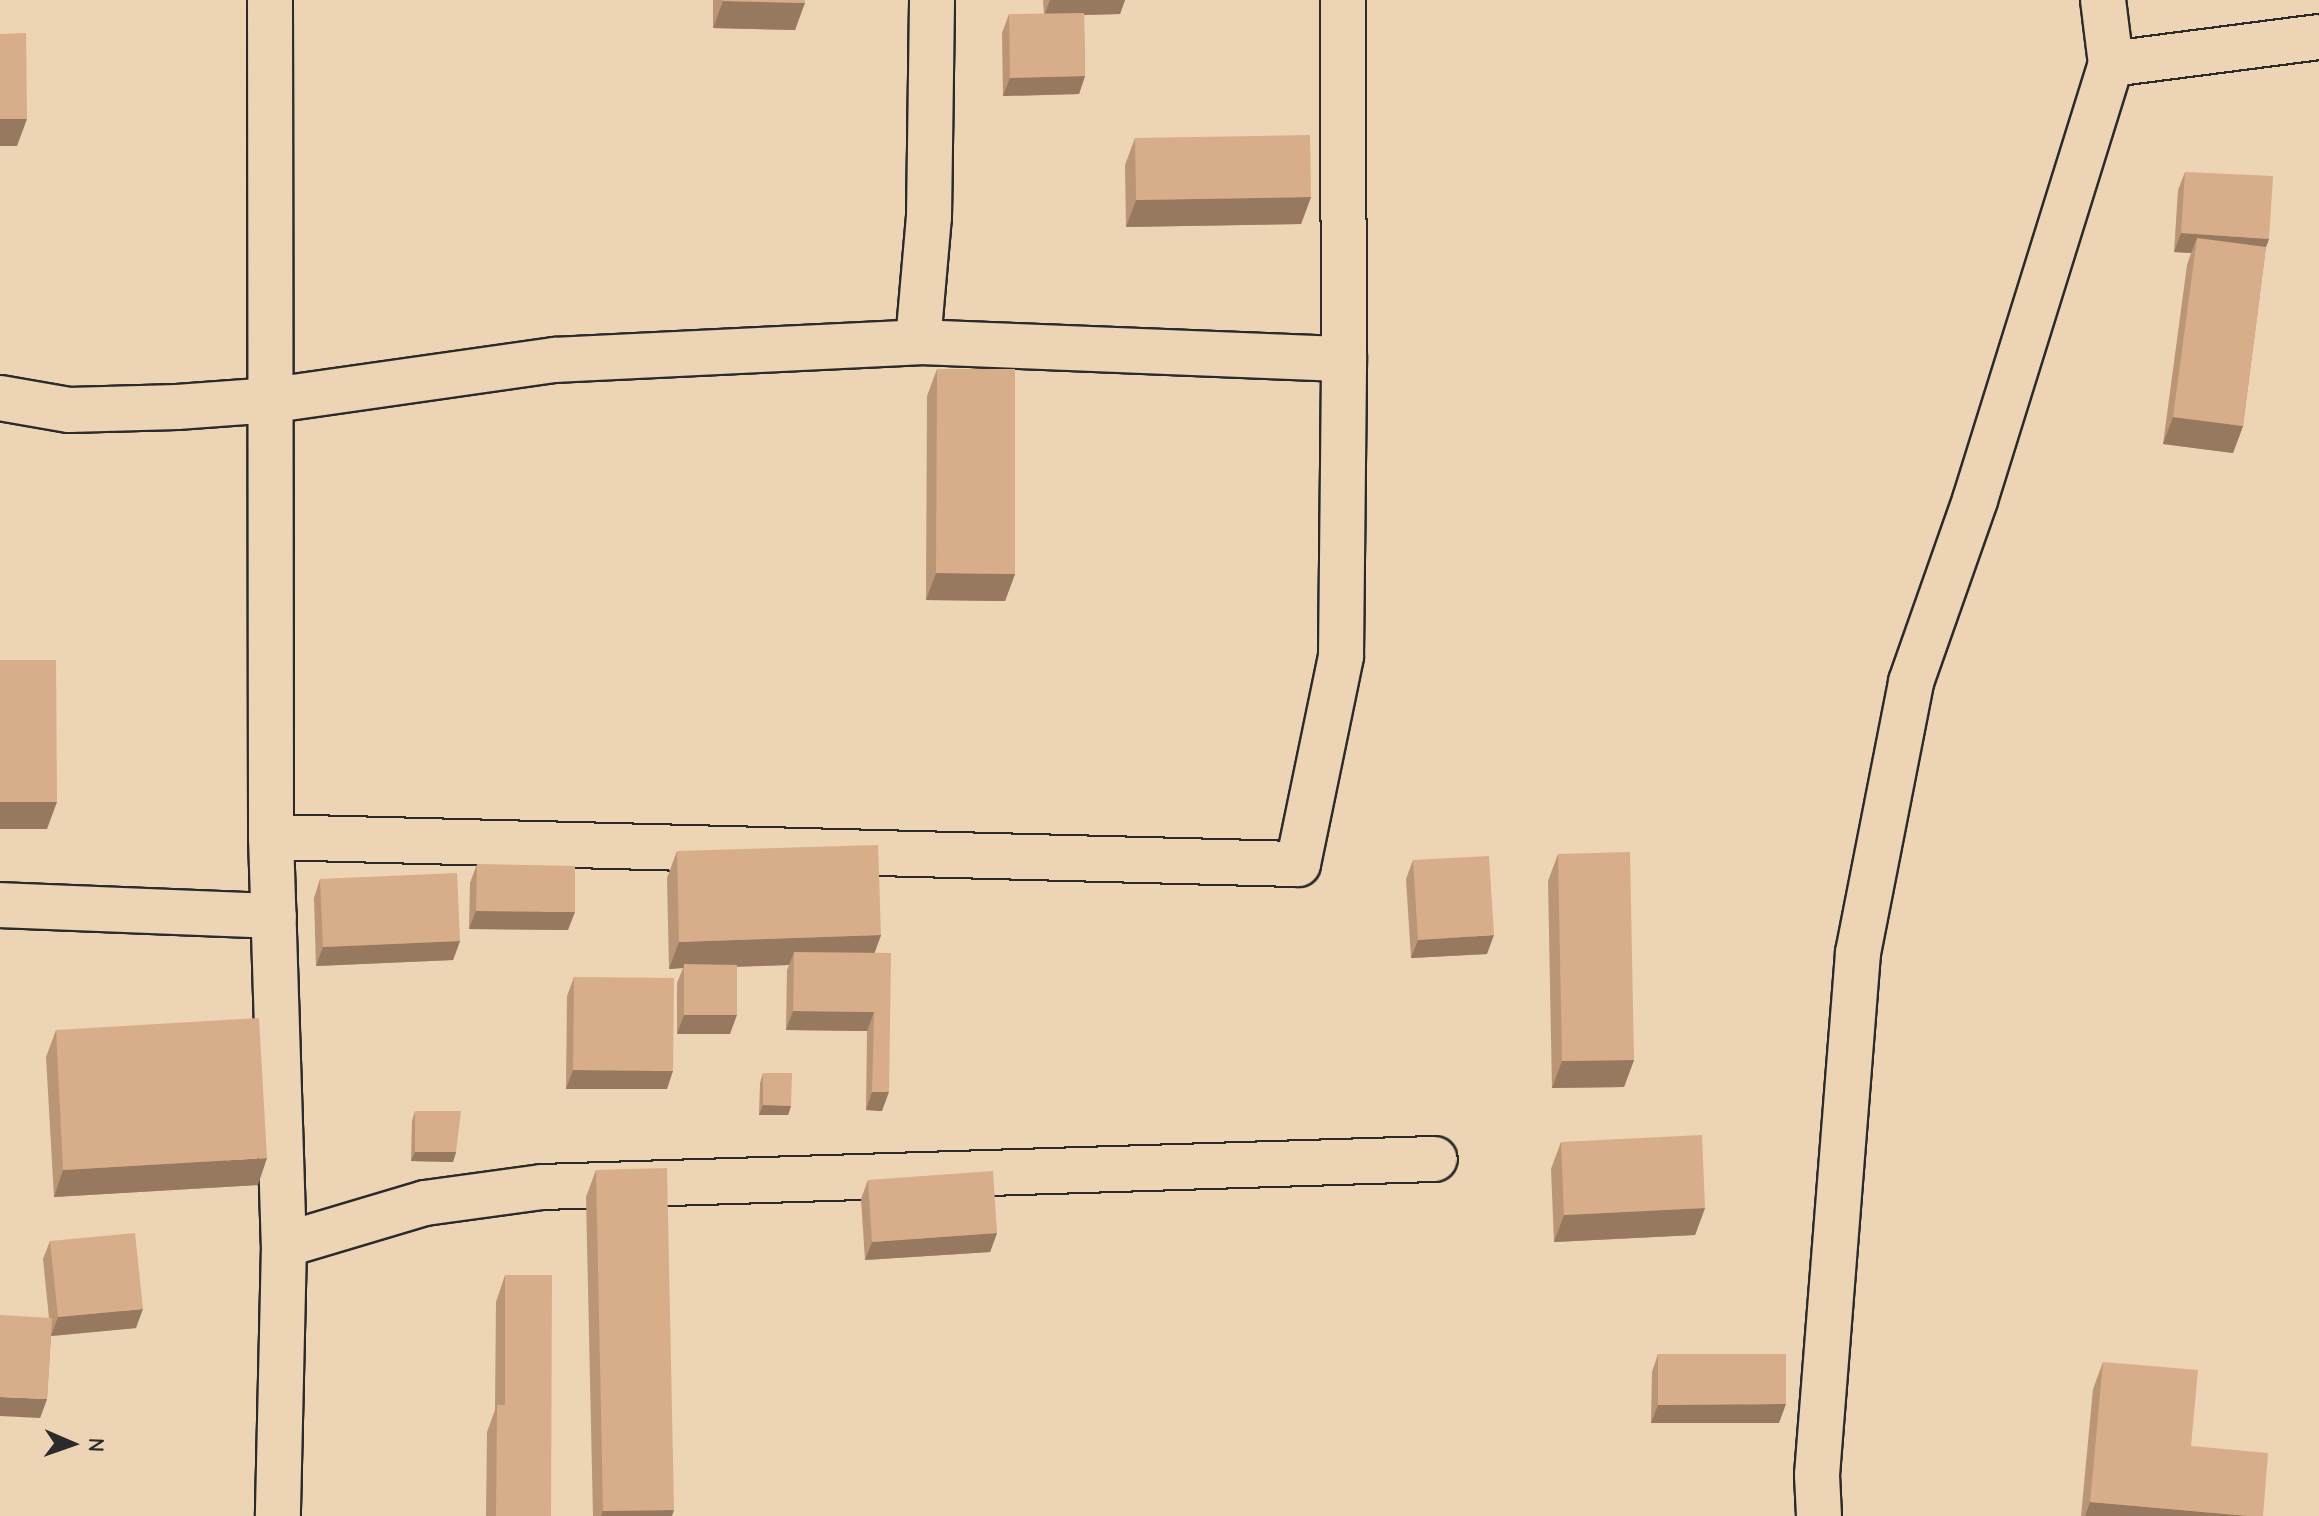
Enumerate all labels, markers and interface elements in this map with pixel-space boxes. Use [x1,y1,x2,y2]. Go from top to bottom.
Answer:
north arrow [32,1404,112,1484]
text: N [83,1437,109,1452]

